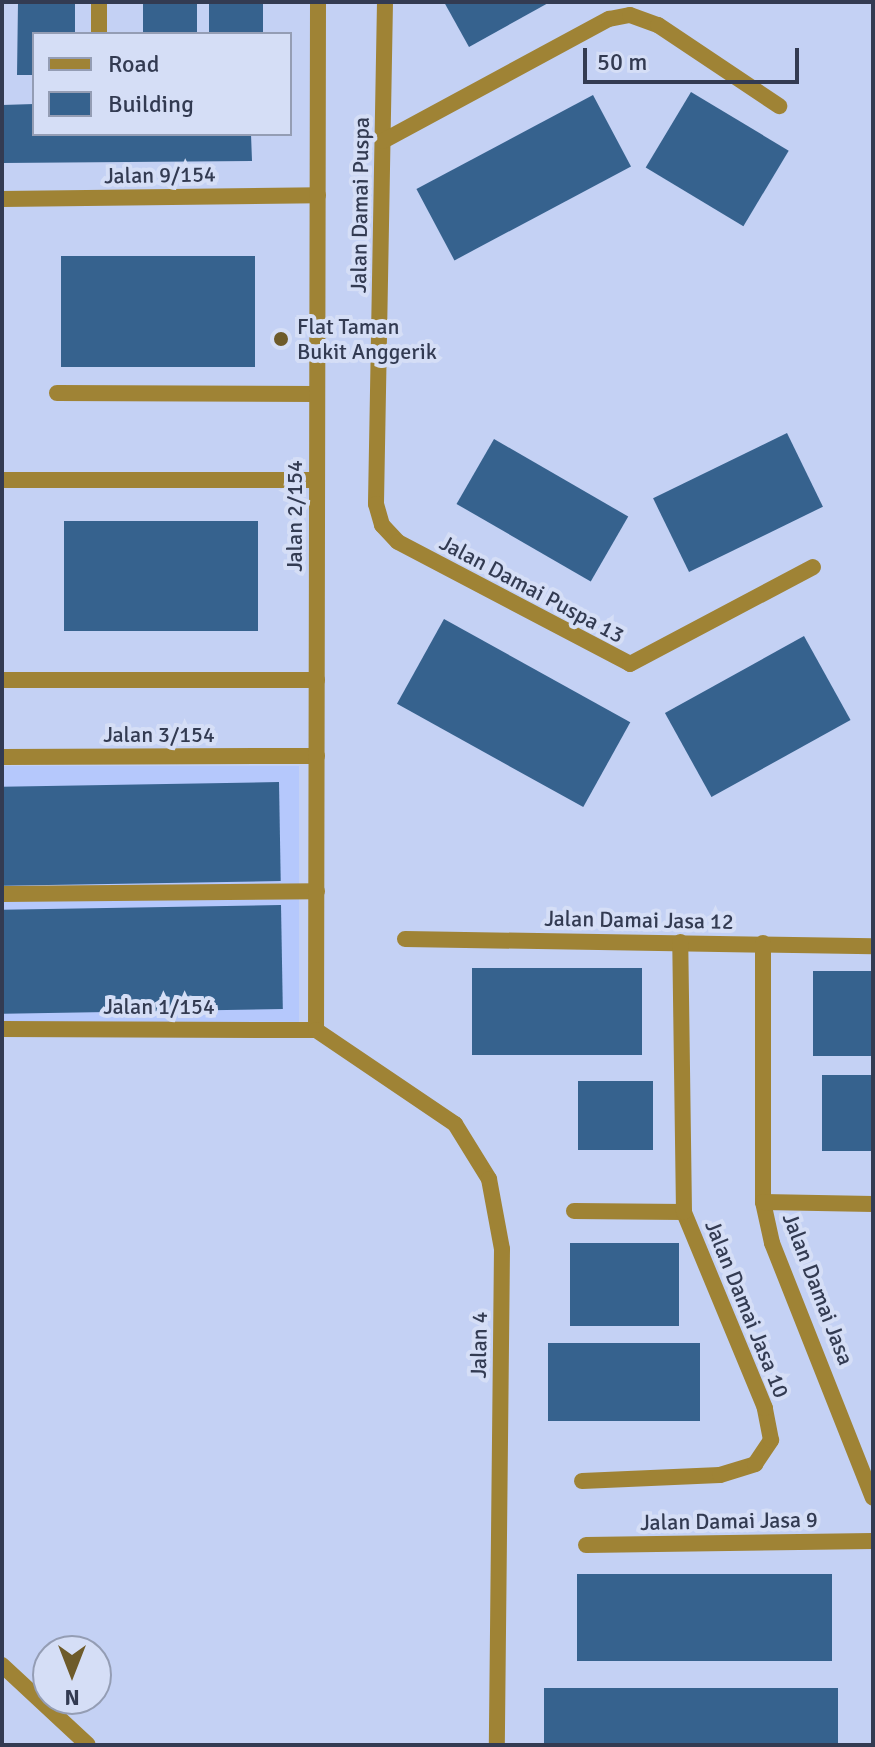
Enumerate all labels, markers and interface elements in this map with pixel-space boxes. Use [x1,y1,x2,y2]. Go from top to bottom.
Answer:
legend [32,32,292,136]
scale bar [587,32,803,82]
text: 50 m [597,47,647,77]
text: Road [108,49,159,79]
text: Building [108,89,194,119]
street label: Jalan Damai Puspa [345,117,375,293]
street label: Jalan 9/154 [104,161,216,189]
place label: Flat Taman Bukit Anggerik [297,313,437,364]
marker: Flat Taman Bukit Anggerik [272,330,290,348]
street label: Jalan 2/154 [282,460,308,572]
street label: Jalan Damai Puspa 13 [435,529,629,649]
street label: Jalan 3/154 [103,722,215,748]
street label: Jalan Damai Jasa 12 [544,905,734,935]
street label: Jalan 1/154 [103,994,215,1020]
street label: Jalan Damai Jasa [777,1209,859,1369]
street label: Jalan Damai Jasa 10 [699,1216,795,1402]
street label: Jalan 4 [465,1311,493,1379]
street label: Jalan Damai Jasa 9 [640,1506,818,1536]
north arrow [32,1635,112,1715]
text: N [64,1684,80,1711]

